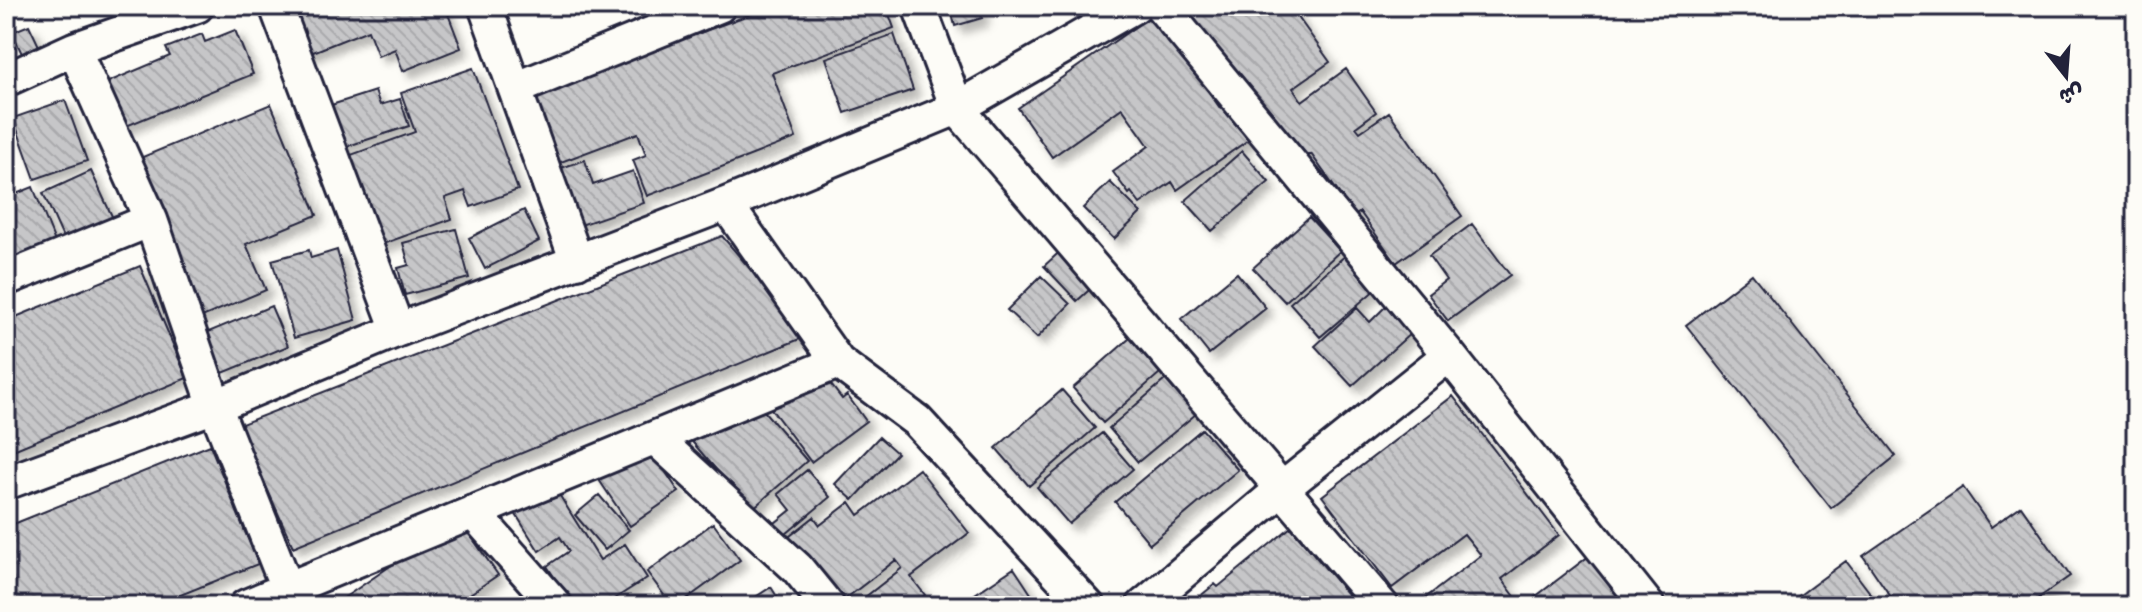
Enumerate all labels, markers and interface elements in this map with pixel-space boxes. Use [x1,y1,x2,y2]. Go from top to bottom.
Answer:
north arrow [2026,36,2106,116]
text: ش [2056,78,2088,113]

